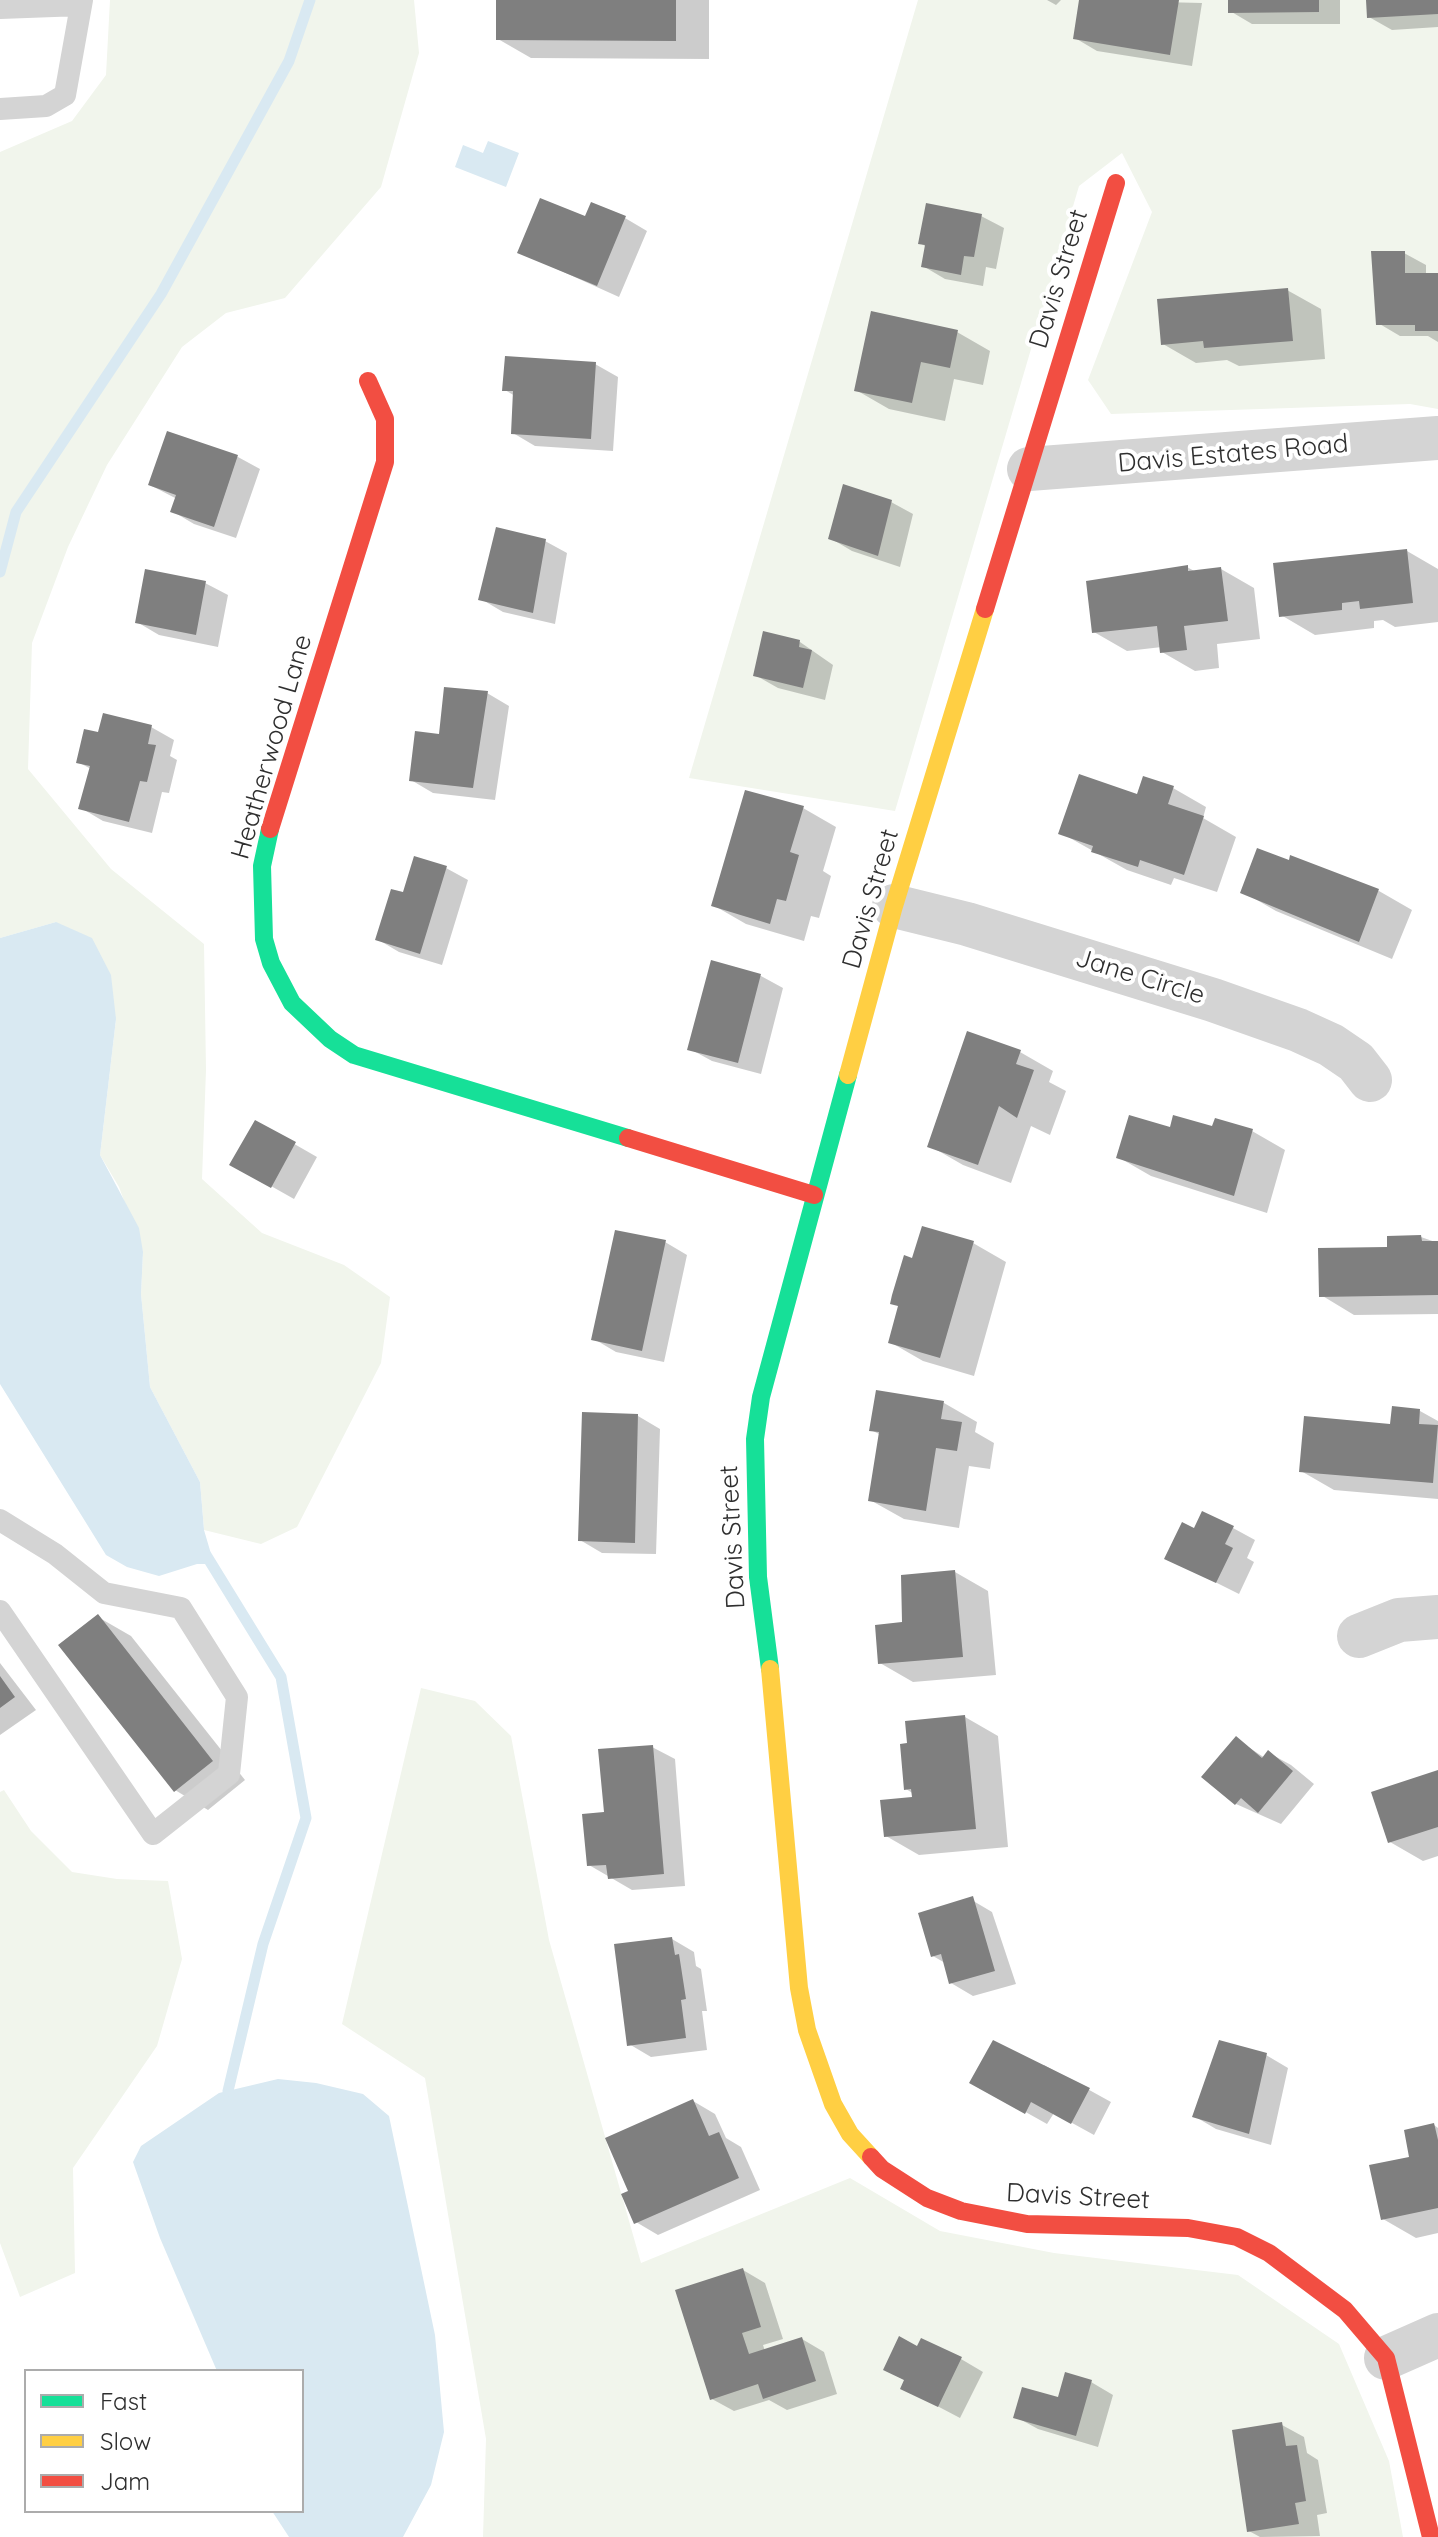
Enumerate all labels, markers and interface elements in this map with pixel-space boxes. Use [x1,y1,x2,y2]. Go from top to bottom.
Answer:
street label: Davis Street [1023,206,1095,352]
street label: Davis Estates Road [1116,428,1350,480]
street label: Heatherwood Lane [225,631,319,863]
street label: Davis Street [836,826,906,972]
street label: Jane Circle [1072,943,1208,1011]
street label: Davis Street [714,1464,752,1610]
street label: Davis Street [1005,2178,1151,2216]
legend [24,2369,304,2513]
text: Fast [100,2386,147,2416]
text: Slow [100,2426,151,2456]
text: Jam [100,2466,150,2496]

